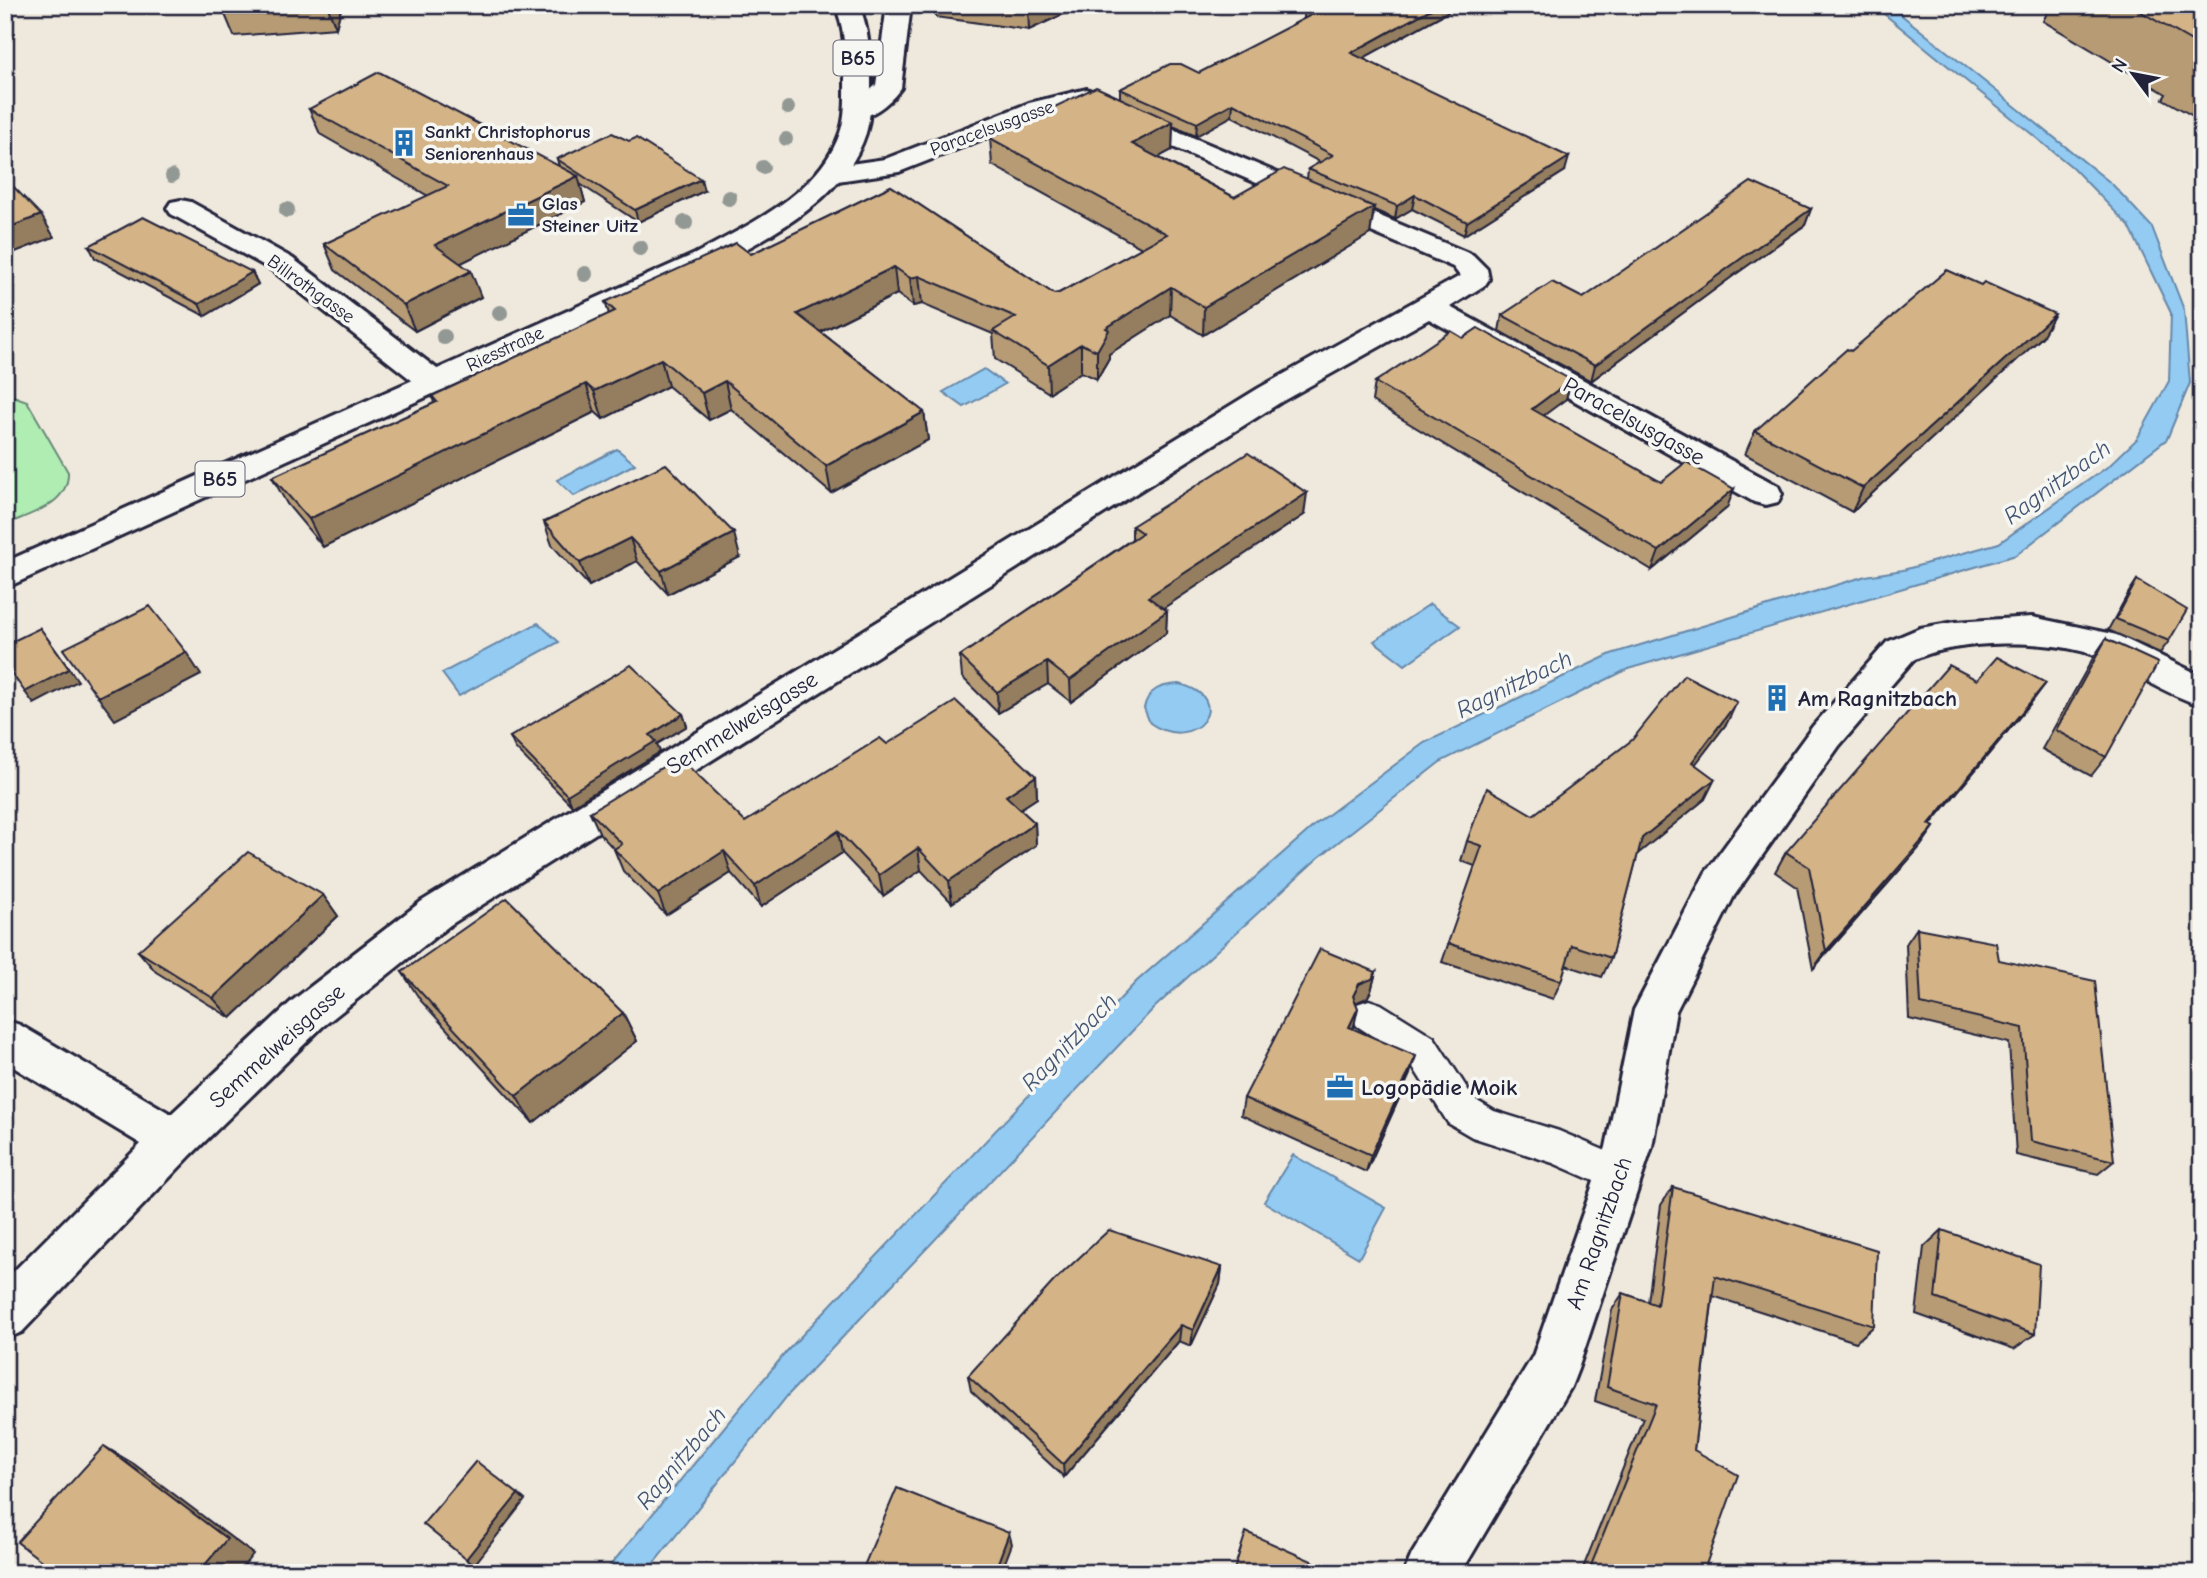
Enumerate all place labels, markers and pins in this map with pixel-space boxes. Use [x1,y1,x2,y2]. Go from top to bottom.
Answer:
place label: Sankt Christophorus Seniorenhaus [425,121,590,165]
building icon: Sankt Christophorus Seniorenhaus [389,128,419,158]
place label: Glas Steiner Uitz [542,193,638,237]
office icon: Glas Steiner Uitz [506,200,536,230]
building icon: Am Ragnitzbach [1762,683,1792,713]
place label: Am Ragnitzbach [1798,685,1957,712]
office icon: Logopädie Moik [1325,1072,1355,1102]
place label: Logopädie Moik [1361,1074,1517,1101]

